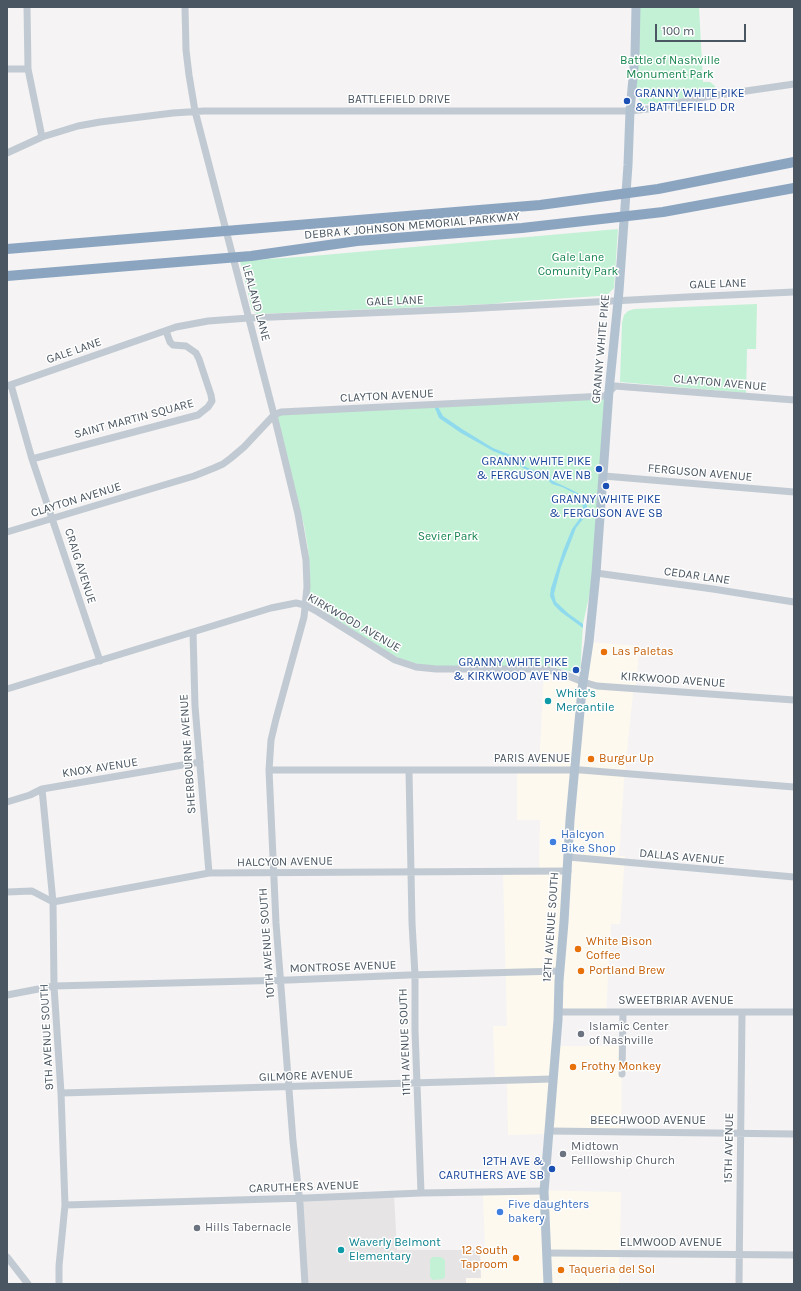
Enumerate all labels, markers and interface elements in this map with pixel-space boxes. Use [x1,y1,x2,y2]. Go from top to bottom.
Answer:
scale bar [657,16,748,42]
text: 100 m [662,24,694,38]
park label: Battle of Nashville Monument Park [620,54,720,82]
place label: GRANNY WHITE PIKE & BATTLEFIELD DR [635,87,745,115]
street label: BATTLEFIELD DRIVE [347,93,451,107]
marker: GRANNY WHITE PIKE & BATTLEFIELD DR [622,96,632,106]
street label: DEBRA K JOHNSON MEMORIAL PARKWAY [304,209,520,243]
park label: Gale Lane Comunity Park [538,251,618,279]
street label: LEALAND LANE [239,263,273,343]
street label: GALE LANE [689,276,747,292]
street label: GALE LANE [366,293,424,309]
street label: GRANNY WHITE PIKE [589,294,613,404]
street label: GALE LANE [45,335,103,367]
street label: CLAYTON AVENUE [673,372,767,394]
street label: CLAYTON AVENUE [340,386,434,406]
street label: SAINT MARTIN SQUARE [73,396,195,442]
place label: GRANNY WHITE PIKE & FERGUSON AVE NB [477,455,591,483]
street label: FERGUSON AVENUE [647,461,753,485]
marker: GRANNY WHITE PIKE & FERGUSON AVE NB [594,464,604,474]
street label: CLAYTON AVENUE [29,479,123,521]
marker: GRANNY WHITE PIKE & FERGUSON AVE SB [601,481,611,491]
place label: GRANNY WHITE PIKE & FERGUSON AVE SB [549,493,663,521]
street label: CRAIG AVENUE [61,527,99,605]
park label: Sevier Park [418,530,478,544]
street label: CEDAR LANE [663,564,731,588]
street label: KIRKWOOD AVENUE [305,590,403,656]
place label: Las Paletas [612,645,674,659]
marker: Las Paletas [599,647,609,657]
place label: GRANNY WHITE PIKE & KIRKWOOD AVE NB [453,656,568,684]
marker: GRANNY WHITE PIKE & KIRKWOOD AVE NB [571,665,581,675]
street label: KIRKWOOD AVENUE [620,669,726,691]
place label: White's Mercantile [556,687,614,715]
street label: SHERBOURNE AVENUE [177,693,199,815]
marker: White's Mercantile [543,696,553,706]
street label: PARIS AVENUE [494,752,570,766]
place label: Burgur Up [599,752,654,766]
marker: Burgur Up [586,754,596,764]
street label: KNOX AVENUE [61,755,139,781]
place label: Halcyon Bike Shop [561,828,616,856]
marker: Halcyon Bike Shop [548,837,558,847]
street label: DALLAS AVENUE [639,846,725,868]
street label: HALCYON AVENUE [237,854,333,870]
street label: 12TH AVENUE SOUTH [540,871,562,983]
street label: 10TH AVENUE SOUTH [256,887,278,999]
place label: White Bison Coffee [586,935,652,963]
marker: White Bison Coffee [573,944,583,954]
street label: MONTROSE AVENUE [289,958,397,976]
place label: Portland Brew [589,964,665,978]
marker: Portland Brew [576,966,586,976]
street label: 9TH AVENUE SOUTH [37,984,57,1090]
street label: 11TH AVENUE SOUTH [396,988,414,1096]
street label: SWEETBRIAR AVENUE [618,994,734,1008]
place label: Islamic Center of Nashville [589,1020,668,1048]
marker: Islamic Center of Nashville [576,1029,586,1039]
place label: Frothy Monkey [581,1060,661,1074]
marker: Frothy Monkey [568,1062,578,1072]
street label: GILMORE AVENUE [259,1067,353,1085]
street label: 15TH AVENUE [721,1113,737,1183]
street label: BEECHWOOD AVENUE [590,1114,706,1128]
place label: Midtown Felllowship Church [571,1140,675,1168]
marker: Midtown Felllowship Church [558,1149,568,1159]
place label: 12TH AVE & CARUTHERS AVE SB [439,1155,544,1183]
marker: 12TH AVE & CARUTHERS AVE SB [547,1164,557,1174]
street label: CARUTHERS AVENUE [249,1178,359,1196]
place label: Five daughters bakery [508,1198,589,1226]
marker: Five daughters bakery [495,1207,505,1217]
place label: Hills Tabernacle [205,1221,291,1235]
marker: Hills Tabernacle [192,1223,202,1233]
place label: Waverly Belmont Elementary [349,1236,441,1264]
street label: ELMWOOD AVENUE [620,1236,722,1250]
place label: 12 South Taproom [461,1244,508,1272]
marker: Waverly Belmont Elementary [336,1245,346,1255]
marker: 12 South Taproom [511,1253,521,1263]
place label: Taqueria del Sol [569,1263,655,1277]
marker: Taqueria del Sol [556,1265,566,1275]

